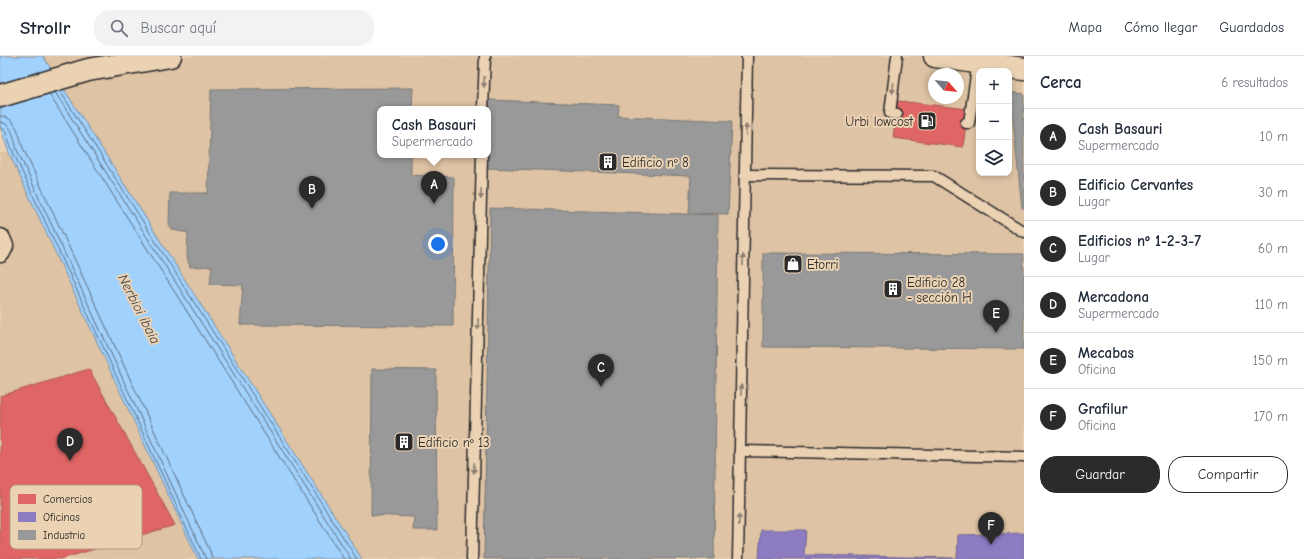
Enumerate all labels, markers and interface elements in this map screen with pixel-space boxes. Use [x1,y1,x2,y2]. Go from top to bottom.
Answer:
search box [94,10,374,46]
text: Strollr [20,17,70,39]
icon: search [108,17,130,39]
text: Buscar aquí [140,19,216,37]
text: Mapa [1069,19,1102,36]
text: Cómo llegar [1124,19,1197,36]
text: Guardados [1219,19,1284,36]
north arrow [928,68,964,104]
map controls [976,68,1012,176]
button: + [976,68,1012,104]
text: Cerca [1040,73,1082,92]
text: 6 resultados [1221,75,1288,90]
one-way arrow [481,76,487,89]
one-way arrow [890,82,896,94]
button: − [976,104,1012,140]
popup [377,106,491,158]
fuel station icon: Urbi lowcost [916,110,938,132]
place label: Urbi lowcost [845,114,914,129]
text: Cash Basauri [392,116,476,134]
text: Cash Basauri [1078,120,1163,138]
one-way arrow [743,123,749,136]
text: A [1049,129,1057,144]
text: 10 m [1260,129,1288,144]
text: Supermercado [392,134,473,149]
text: Supermercado [1078,138,1159,153]
button: layers [976,140,1012,176]
building icon: Edificio nº 8 [597,151,619,173]
place label: Edificio nº 8 [622,155,689,170]
pin: A [421,171,447,204]
pin: B [299,176,325,209]
text: Edificio Cervantes [1078,176,1193,194]
text: B [1049,185,1057,200]
text: 30 m [1258,185,1288,200]
one-way arrow [478,188,484,201]
text: Lugar [1078,194,1110,209]
text: Edificios nº 1-2-3-7 [1078,232,1201,250]
your location [428,234,448,254]
text: C [1049,241,1057,256]
text: 60 m [1258,241,1288,256]
text: Lugar [1078,250,1110,265]
shop icon: Etorri [782,253,804,275]
one-way arrow [740,254,747,266]
place label: Etorri [807,257,838,272]
water label: Nerbioi ibaia [114,271,164,347]
place label: Edificio 28 - sección H [907,275,972,305]
building icon: Edificio 28 - sección H [882,278,904,300]
text: Mercadona [1078,288,1149,306]
text: D [1049,297,1057,312]
text: 110 m [1255,297,1288,312]
pin: E [983,300,1009,333]
text: Supermercado [1078,306,1159,321]
one-way arrow [475,318,481,331]
text: Mecabas [1078,344,1134,362]
text: E [1049,353,1057,368]
text: 150 m [1253,353,1288,368]
pin: C [588,354,614,387]
text: Oficina [1078,362,1116,377]
one-way arrow [738,383,744,396]
text: Grafilur [1078,400,1128,418]
text: F [1049,409,1057,424]
text: 170 m [1254,409,1288,424]
text: Oficina [1078,418,1116,433]
pin: D [57,428,83,461]
building icon: Edificio nº 13 [393,431,415,453]
place label: Edificio nº 13 [418,435,490,450]
button: Guardar [1040,456,1160,493]
button: Compartir [1168,456,1288,493]
one-way arrow [471,462,477,475]
legend [10,485,142,549]
text: Comercios [43,493,93,506]
text: Oficinas [43,511,80,524]
pin: F [978,512,1004,545]
one-way arrow [736,513,742,526]
text: Industria [43,529,85,542]

